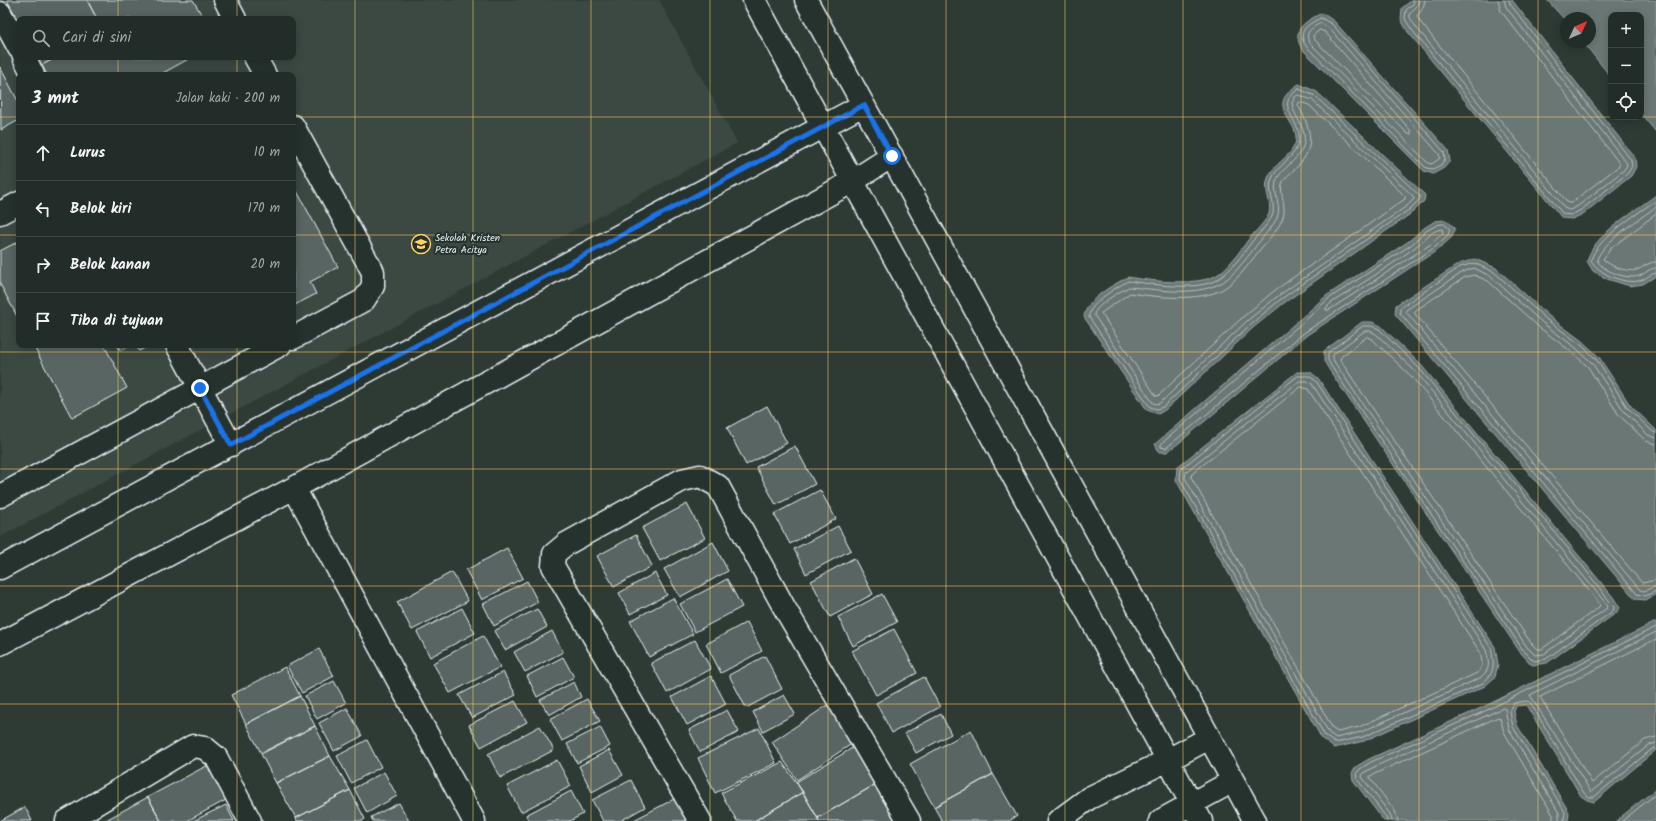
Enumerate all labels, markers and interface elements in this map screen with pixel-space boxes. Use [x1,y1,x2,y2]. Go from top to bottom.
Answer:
north arrow [1560,12,1596,48]
map controls [1608,12,1644,120]
button: + [1608,12,1644,48]
search box [16,16,296,60]
text: Cari di sini [62,26,131,50]
icon: search [30,27,52,49]
button: − [1608,48,1644,84]
button: locate [1608,84,1644,120]
text: 3 mnt [32,85,79,112]
text: Jalan kaki · 200 m [175,88,280,109]
text: Lurus [70,141,105,165]
icon: ahead [32,142,54,164]
text: 10 m [254,142,280,163]
route start [883,147,901,165]
text: Belok kiri [70,197,131,221]
icon: left [32,198,54,220]
text: 170 m [248,198,280,219]
place label: Sekolah Kristen Petra Acitya [435,230,500,258]
school or university icon: Sekolah Kristen Petra Acitya [410,233,432,255]
text: Belok kanan [70,253,150,277]
icon: right [32,254,54,276]
text: 20 m [250,254,280,275]
text: Tiba di tujuan [70,309,163,333]
icon: arrive [32,310,54,332]
route end [191,379,209,397]

